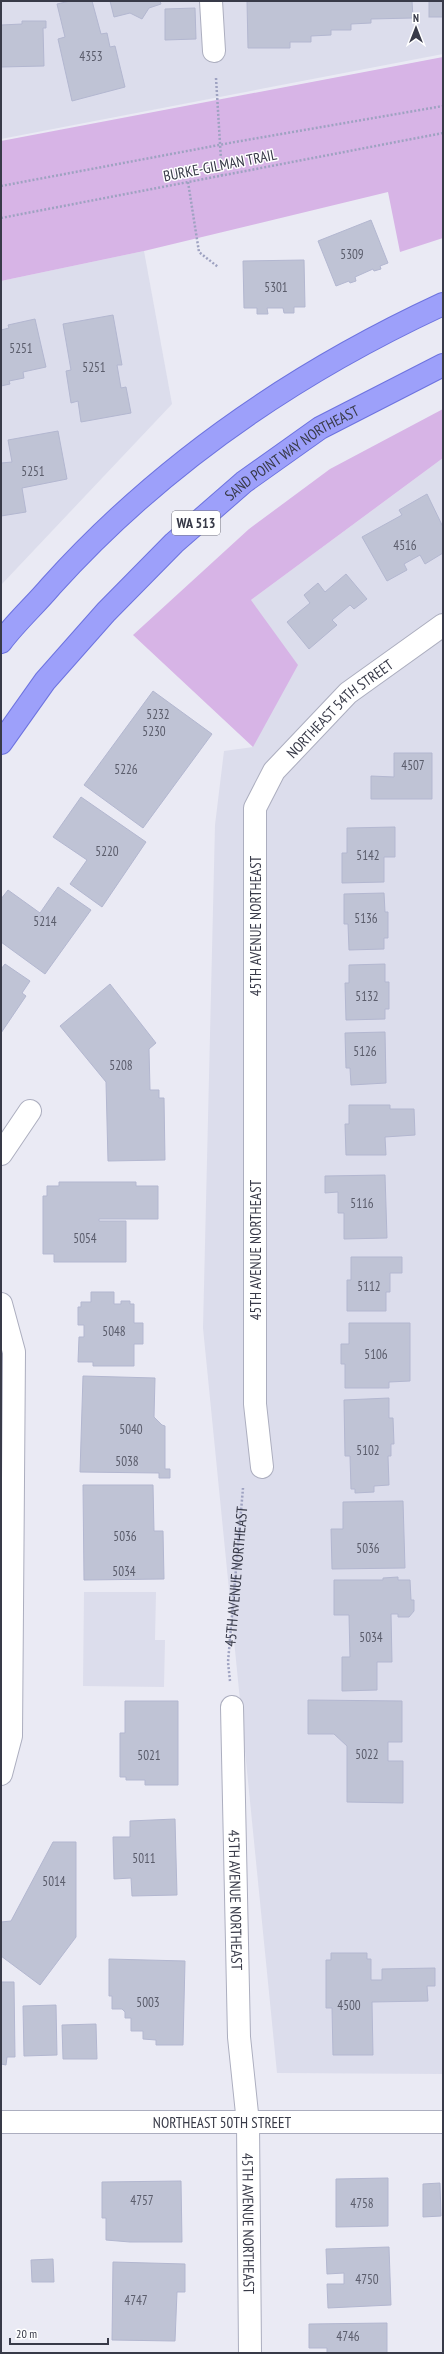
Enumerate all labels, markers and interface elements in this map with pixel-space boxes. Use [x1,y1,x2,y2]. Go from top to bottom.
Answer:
north arrow [396,8,436,48]
text: N [413,11,419,25]
house number: 4353 [79,48,103,65]
street label: BURKE-GILMAN TRAIL [162,145,279,185]
house number: 5309 [340,246,364,263]
house number: 5301 [264,279,288,296]
house number: 5251 [9,340,33,357]
house number: 5251 [82,359,106,376]
street label: SAND POINT WAY NORTHEAST [220,400,362,504]
house number: 5251 [21,463,45,480]
road number: WA 513 [172,511,220,535]
house number: 4516 [393,537,417,554]
street label: NORTHEAST 54TH STREET [282,654,397,762]
house number: 5232 [146,706,170,723]
house number: 5230 [142,723,166,740]
house number: 4507 [401,757,425,774]
house number: 5226 [114,761,138,778]
house number: 5220 [95,843,119,860]
house number: 5142 [356,847,380,864]
street label: 45TH AVENUE NORTHEAST [246,855,265,996]
house number: 5136 [354,910,378,927]
house number: 5214 [33,913,57,930]
house number: 5132 [355,988,379,1005]
house number: 5126 [353,1043,377,1060]
house number: 5208 [109,1057,133,1074]
street label: 45TH AVENUE NORTHEAST [246,1179,265,1320]
house number: 5116 [350,1195,374,1212]
house number: 5054 [73,1230,97,1247]
house number: 5112 [357,1278,381,1295]
house number: 5048 [102,1323,126,1340]
house number: 5106 [364,1346,388,1363]
house number: 5040 [119,1421,143,1438]
house number: 5102 [356,1442,380,1459]
house number: 5038 [115,1453,139,1470]
street label: 45TH AVENUE NORTHEAST [220,1505,251,1647]
house number: 5036 [113,1528,137,1545]
house number: 5036 [356,1540,380,1557]
house number: 5034 [112,1563,136,1580]
house number: 5034 [359,1629,383,1646]
house number: 5022 [355,1746,379,1763]
house number: 5021 [137,1747,161,1764]
street label: 45TH AVENUE NORTHEAST [225,1829,247,1971]
house number: 5011 [132,1850,156,1867]
house number: 5014 [42,1873,66,1890]
house number: 5003 [136,1994,160,2011]
house number: 4500 [337,1997,361,2014]
street label: NORTHEAST 50TH STREET [153,2113,291,2132]
street label: 45TH AVENUE NORTHEAST [239,2153,259,2294]
house number: 4757 [130,2192,154,2209]
house number: 4758 [350,2195,374,2212]
house number: 4750 [355,2271,379,2288]
house number: 4747 [124,2292,148,2309]
scale bar [10,2320,108,2346]
text: 20 m [16,2326,37,2341]
house number: 4746 [336,2328,360,2345]

